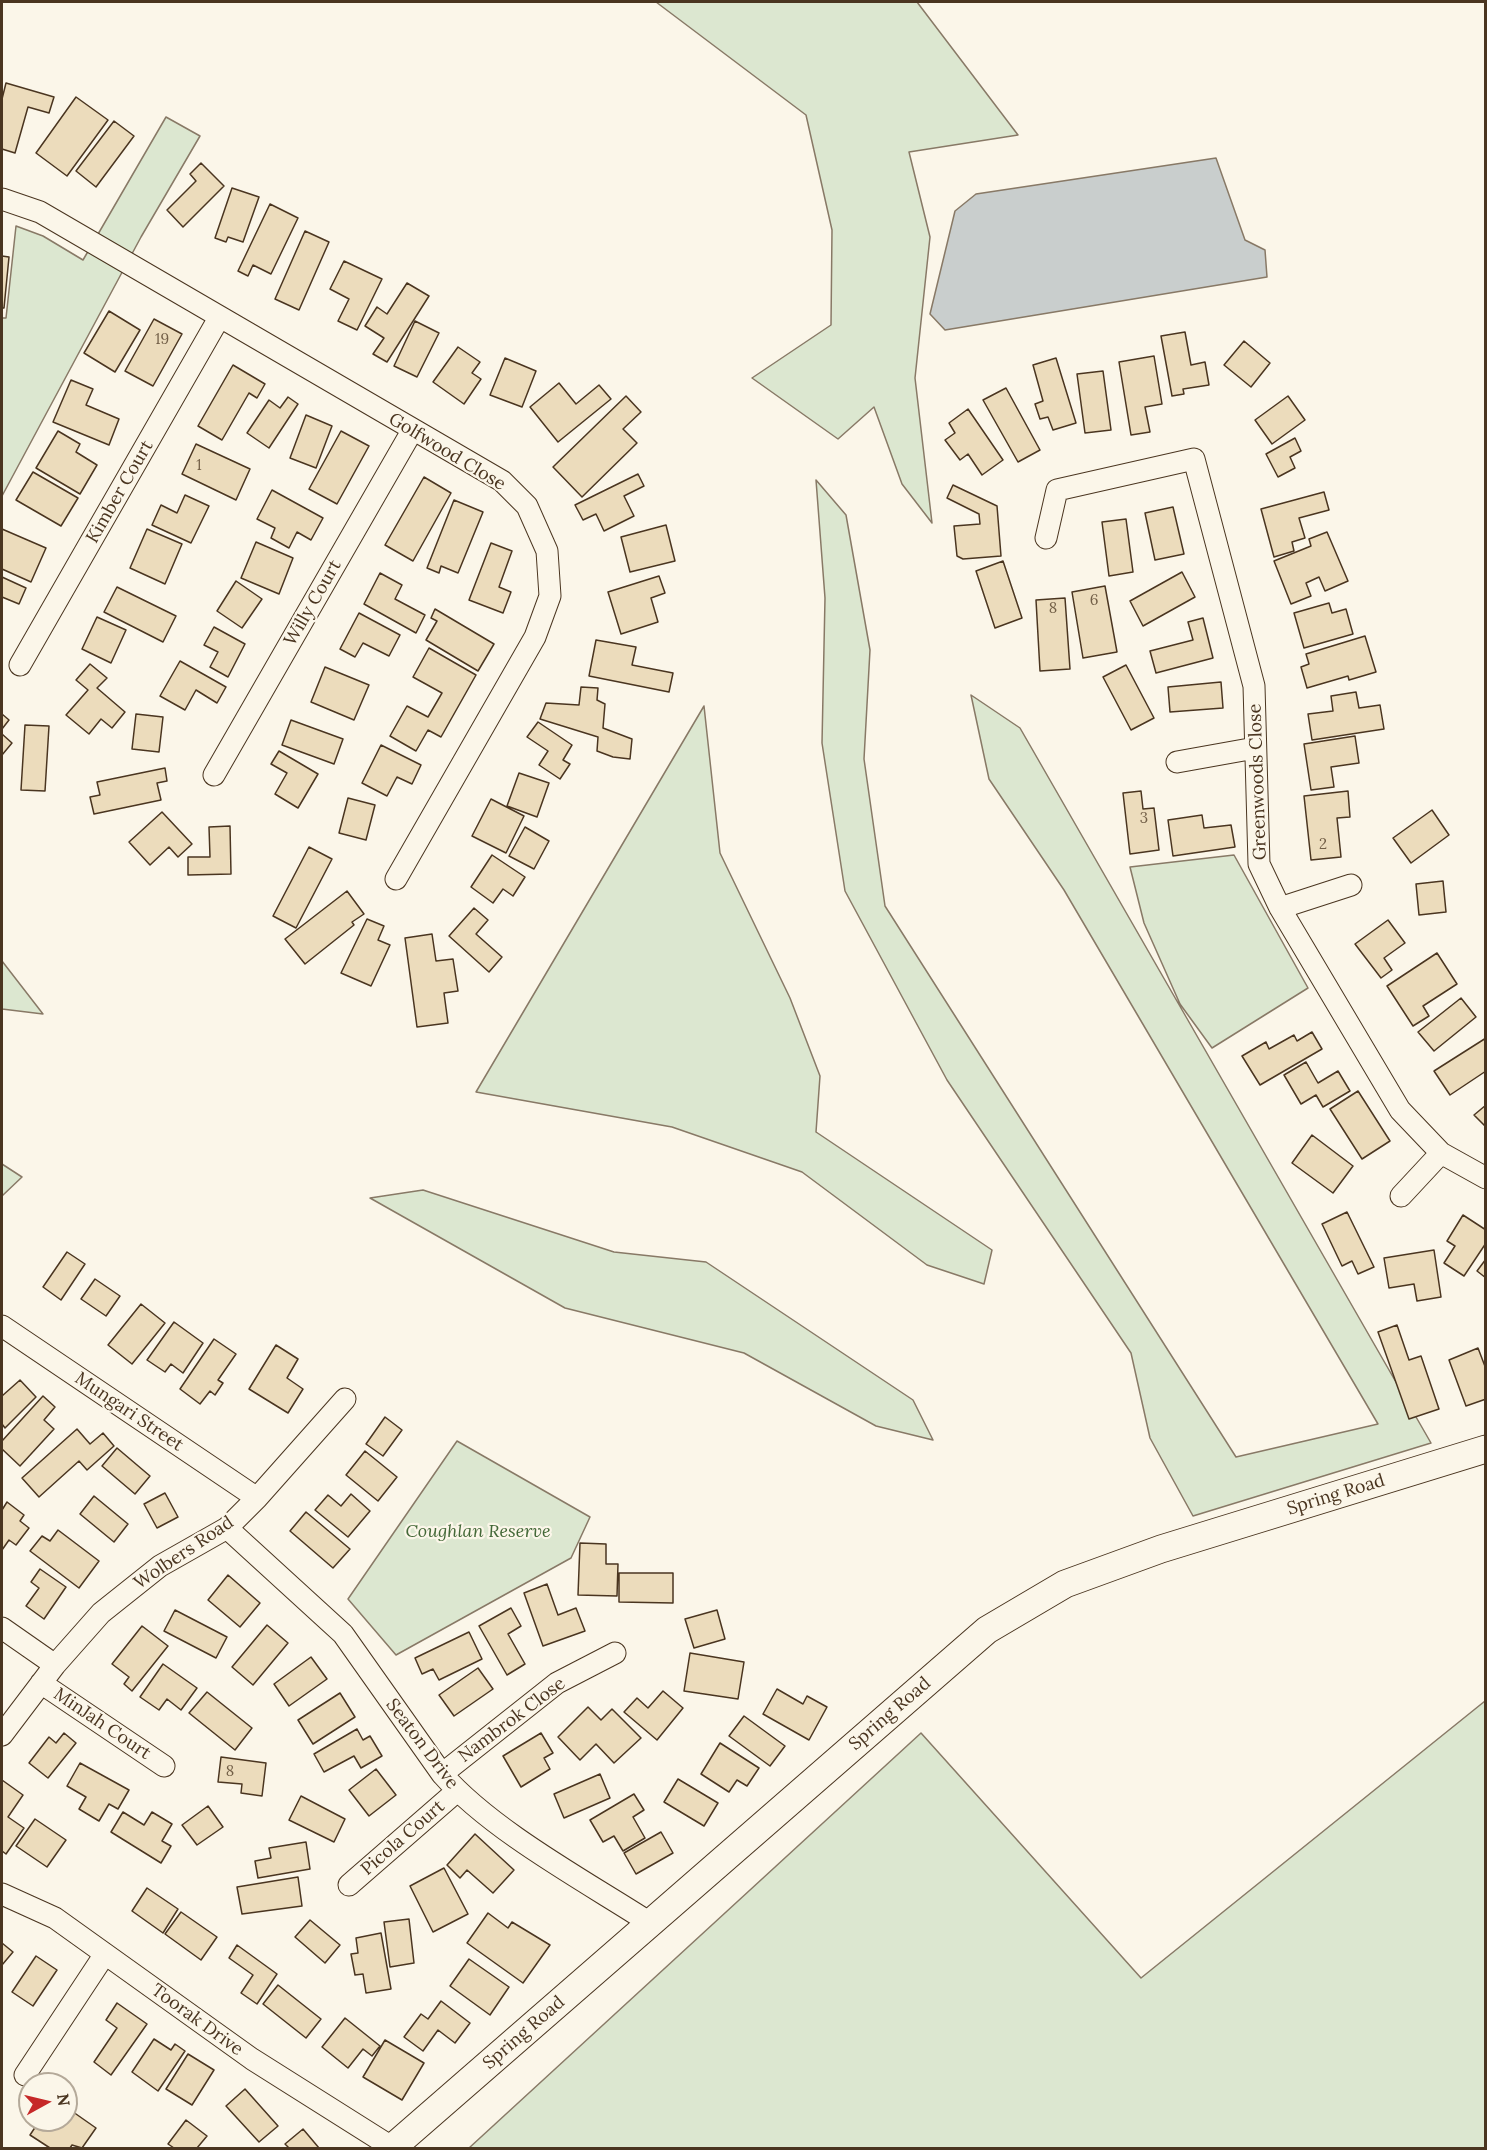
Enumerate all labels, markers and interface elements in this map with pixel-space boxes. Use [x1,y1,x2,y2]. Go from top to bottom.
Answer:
house number: 19 [155,331,169,349]
street label: Golfwood Close [385,409,509,495]
street label: Kimber Court [82,437,158,547]
house number: 1 [196,457,202,475]
street label: Willy Court [280,556,346,650]
house number: 6 [1090,592,1098,610]
house number: 8 [1049,600,1057,618]
street label: Greenwoods Close [1244,703,1272,861]
house number: 3 [1140,810,1148,828]
house number: 2 [1319,836,1327,854]
street label: Mungari Street [71,1368,187,1456]
street label: Spring Road [1285,1470,1387,1520]
street label: Wolbers Road [130,1512,238,1594]
park label: Coughlan Reserve [405,1521,551,1543]
street label: Nambrok Close [454,1673,570,1767]
street label: Spring Road [845,1673,935,1755]
street label: MinJah Court [49,1684,155,1764]
street label: Seaton Drive [381,1695,463,1793]
house number: 8 [226,1763,234,1781]
street label: Picola Court [357,1796,449,1880]
street label: Toorak Drive [147,1980,247,2060]
street label: Spring Road [479,1992,569,2074]
north arrow [18,2072,78,2132]
text: N [53,2092,75,2107]

